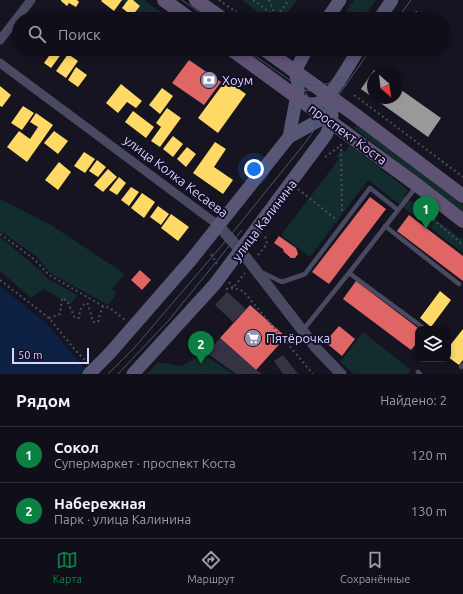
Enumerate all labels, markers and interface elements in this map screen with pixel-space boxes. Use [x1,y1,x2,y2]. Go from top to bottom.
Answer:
search box [12,12,451,56]
icon: search [26,23,48,45]
text: Поиск [58,26,101,43]
north arrow [367,68,403,104]
bank icon: Хоум [199,70,219,90]
place label: Хоум [222,73,253,87]
street label: проспект Коста [306,101,390,167]
street label: улица Колка Кесаева [121,132,231,220]
your location [244,159,264,179]
street label: улица Калинина [229,177,299,263]
pin: 1 [413,196,439,229]
map controls [415,326,451,362]
button: layers [415,326,451,362]
supermarket icon: Пятёрочка [243,328,263,348]
pin: 2 [188,331,214,364]
place label: Пятёрочка [266,331,330,345]
scale bar [12,346,89,365]
text: 50 m [18,349,42,361]
text: Рядом [16,391,71,410]
text: Найдено: 2 [380,393,447,407]
text: Сокол [54,439,99,456]
text: 1 [25,448,33,462]
text: 120 m [411,448,447,462]
text: Супермаркет · проспект Коста [54,456,236,470]
text: Набережная [54,495,146,512]
text: 2 [25,504,33,518]
text: 130 m [411,504,447,518]
text: Парк · улица Калинина [54,512,191,526]
tab: Карта [53,549,82,585]
tab: Маршрут [187,549,235,585]
tab: Сохранённые [340,549,410,585]

